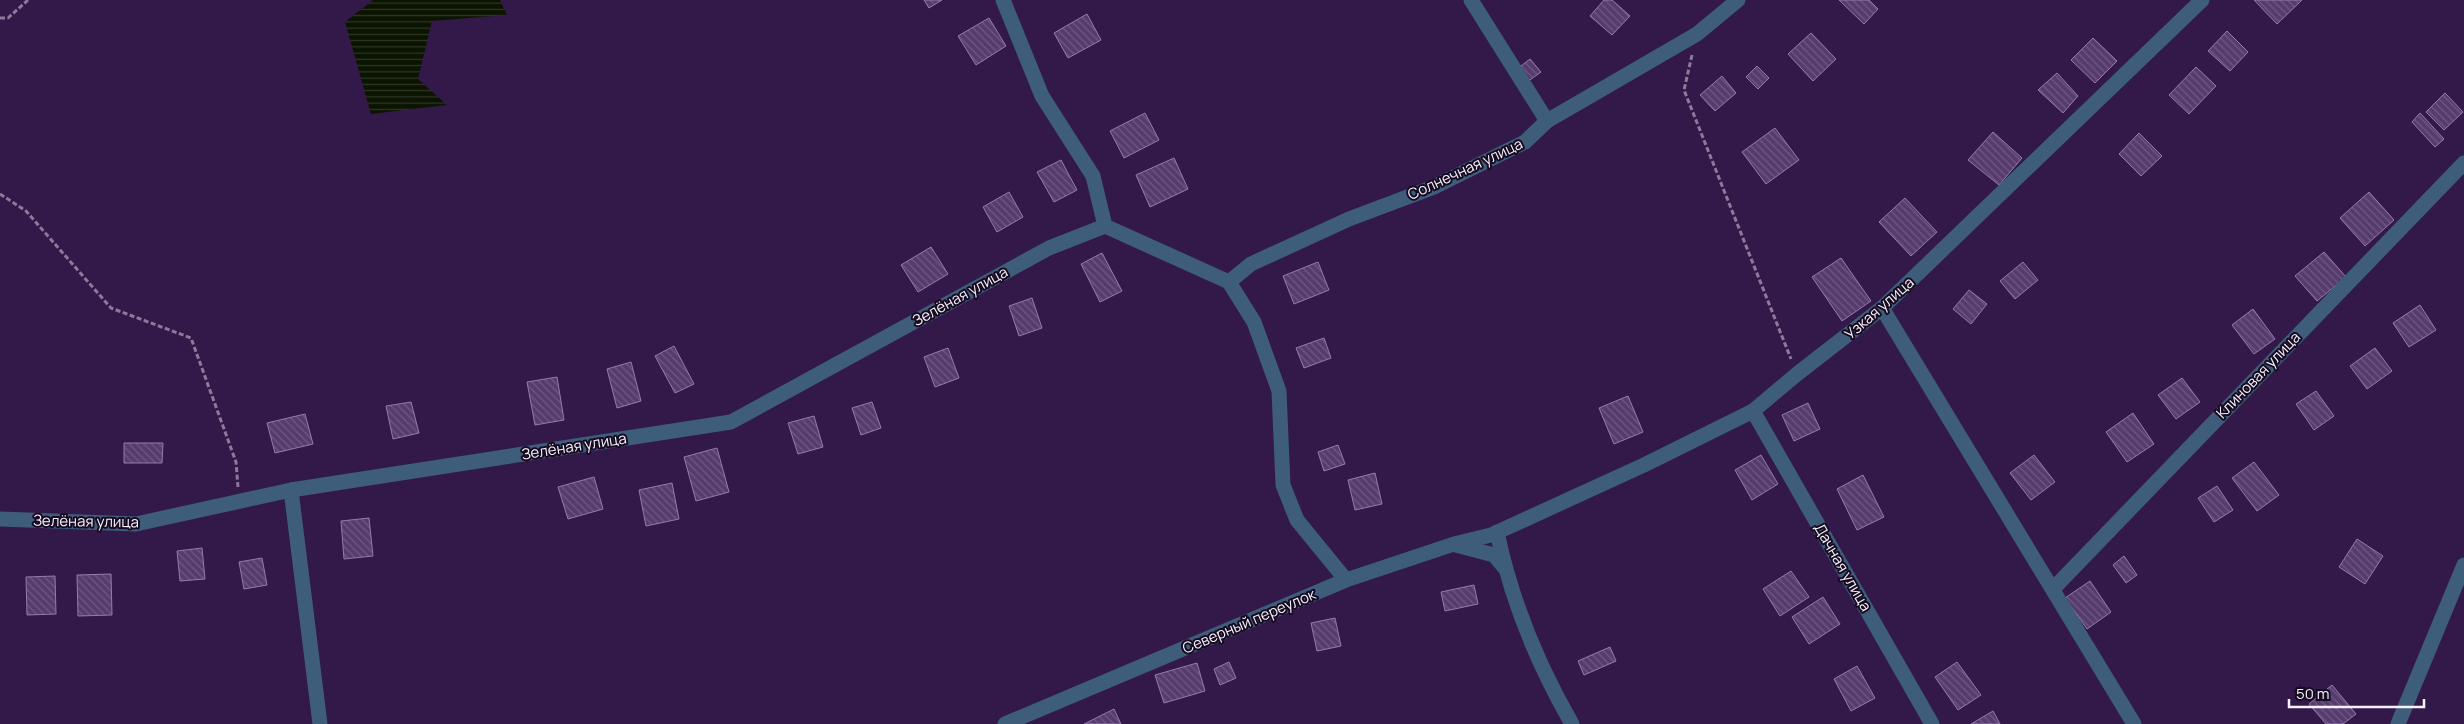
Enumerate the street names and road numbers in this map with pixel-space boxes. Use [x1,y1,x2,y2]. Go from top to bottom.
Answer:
street label: Солнечная улица [1404,133,1526,205]
street label: Зелёная улица [909,261,1011,331]
street label: Узкая улица [1840,272,1918,344]
street label: Клиновая улица [2211,327,2305,423]
street label: Зелёная улица [520,427,628,465]
street label: Зелёная улица [33,510,139,532]
street label: Дачная улица [1809,519,1877,615]
street label: Северный переулок [1179,583,1319,659]

